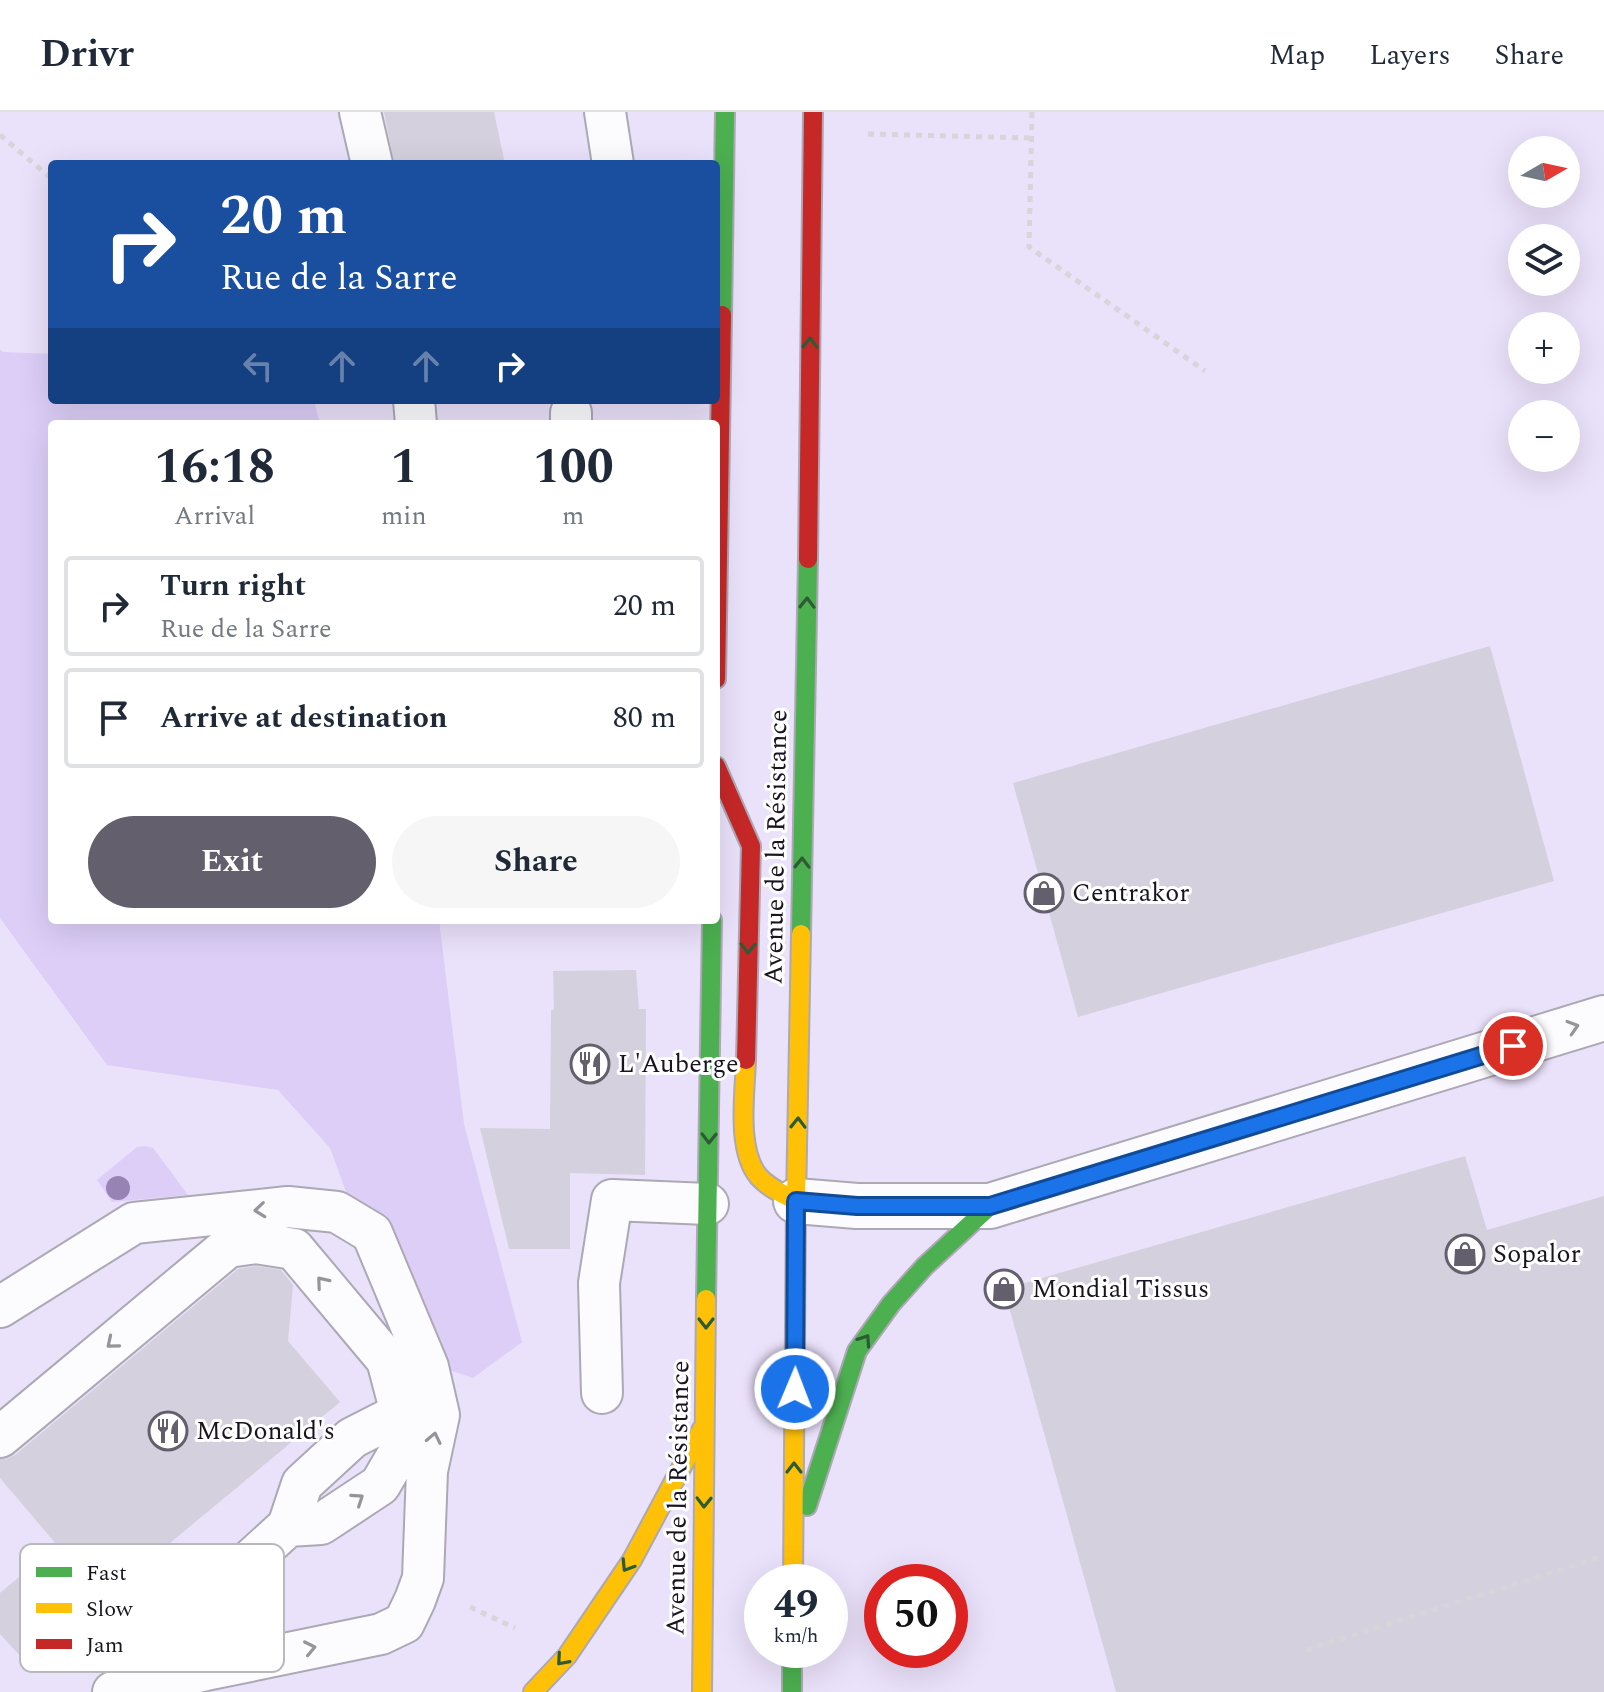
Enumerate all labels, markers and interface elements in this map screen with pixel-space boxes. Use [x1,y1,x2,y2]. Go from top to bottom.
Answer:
text: Drivr [40,26,134,84]
text: Map [1269,34,1325,77]
text: Layers [1369,34,1451,77]
text: Share [1495,34,1564,77]
north arrow [1508,136,1580,208]
map controls [1508,136,1580,472]
text: 20 m [220,174,347,259]
icon: right [88,192,192,296]
button: layers [1508,224,1580,296]
text: Rue de la Sarre [220,251,458,306]
button: + [1508,312,1580,384]
one-way arrow [801,336,819,349]
icon: left [236,344,280,388]
icon: ahead [320,344,364,388]
icon: ahead [404,344,448,388]
icon: right [488,344,532,388]
button: − [1508,400,1580,472]
text: 16:18 [154,431,275,504]
text: 1 [390,431,417,504]
text: 100 [533,431,614,504]
text: Arrival [174,496,255,536]
text: min [381,496,427,536]
text: m [562,496,584,536]
text: Turn right [160,563,306,609]
text: 20 m [613,583,676,629]
icon: right [92,584,136,628]
one-way arrow [798,596,816,609]
text: Rue de la Sarre [160,609,332,649]
text: Arrive at destination [160,695,447,741]
text: 80 m [613,695,676,741]
icon: arrive [92,696,136,740]
street label: Avenue de la Résistance [754,709,798,985]
button: Exit [88,816,376,908]
button: Share [392,816,680,908]
one-way arrow [793,856,811,869]
shop icon: Centrakor [1023,872,1065,914]
place label: Centrakor [1072,873,1190,913]
one-way arrow [740,942,757,955]
pin [1479,1012,1547,1080]
one-way arrow [1566,1020,1580,1036]
icon: arrive [1491,1024,1535,1068]
restaurant icon: L'Auberge [569,1043,611,1085]
place label: L'Auberge [618,1044,739,1084]
one-way arrow [789,1116,806,1129]
one-way arrow [700,1132,717,1145]
one-way arrow [253,1202,266,1219]
shop icon: Sopalor [1444,1233,1486,1275]
place label: Sopalor [1493,1234,1581,1274]
shop icon: Mondial Tissus [983,1268,1025,1310]
place label: Mondial Tissus [1032,1269,1209,1309]
one-way arrow [317,1277,331,1291]
one-way arrow [697,1317,715,1330]
one-way arrow [107,1333,122,1348]
one-way arrow [855,1335,870,1349]
position arrow [753,1347,837,1431]
street label: Avenue de la Résistance [656,1360,700,1636]
restaurant icon: McDonald's [147,1410,189,1452]
place label: McDonald's [196,1411,335,1451]
one-way arrow [425,1431,442,1445]
one-way arrow [785,1461,803,1474]
one-way arrow [350,1493,364,1508]
one-way arrow [695,1496,713,1509]
legend [20,1544,284,1672]
text: Fast [86,1557,127,1590]
one-way arrow [622,1557,637,1572]
speed limit sign: 50 [864,1564,968,1668]
text: 49 [774,1575,818,1636]
text: Slow [86,1593,134,1626]
text: km/h [774,1621,819,1651]
text: Jam [86,1629,124,1662]
one-way arrow [303,1641,317,1658]
one-way arrow [557,1651,572,1666]

